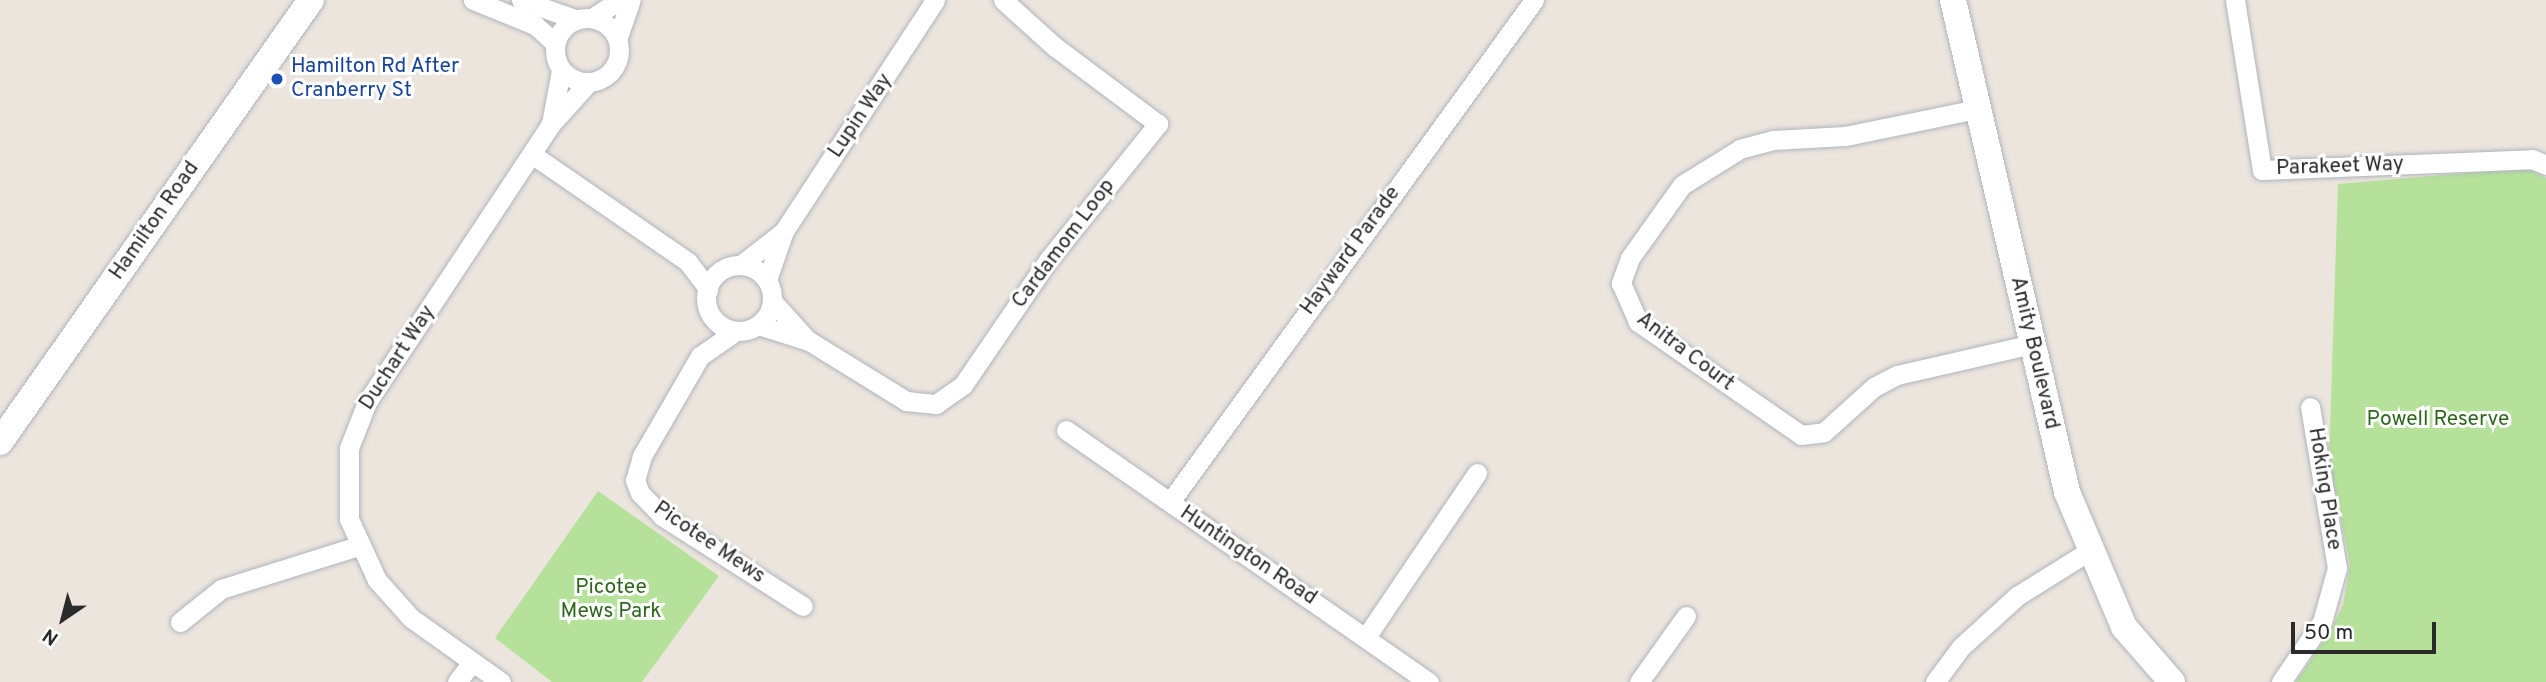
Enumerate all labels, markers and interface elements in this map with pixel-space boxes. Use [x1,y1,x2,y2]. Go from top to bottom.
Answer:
place label: Hamilton Rd After Cranberry St [291,54,460,104]
street label: Lupin Way [823,69,899,163]
marker: Hamilton Rd After Cranberry St [269,71,285,87]
street label: Parakeet Way [2275,152,2405,182]
street label: Hamilton Road [105,157,205,285]
street label: Cardamom Loop [1007,174,1121,314]
street label: Hayward Parade [1296,182,1406,320]
street label: Amity Boulevard [2004,274,2064,432]
street label: Duchart Way [355,301,441,415]
street label: Anitra Court [1631,307,1739,397]
park label: Powell Reserve [2367,407,2509,433]
street label: Hoking Place [2302,426,2346,552]
street label: Picotee Mews [648,496,770,590]
street label: Huntington Road [1175,501,1321,611]
park label: Picotee Mews Park [560,575,662,625]
north arrow [28,584,98,654]
scale bar [2294,608,2439,652]
text: 50 m [2304,620,2353,647]
text: N [38,622,63,650]

